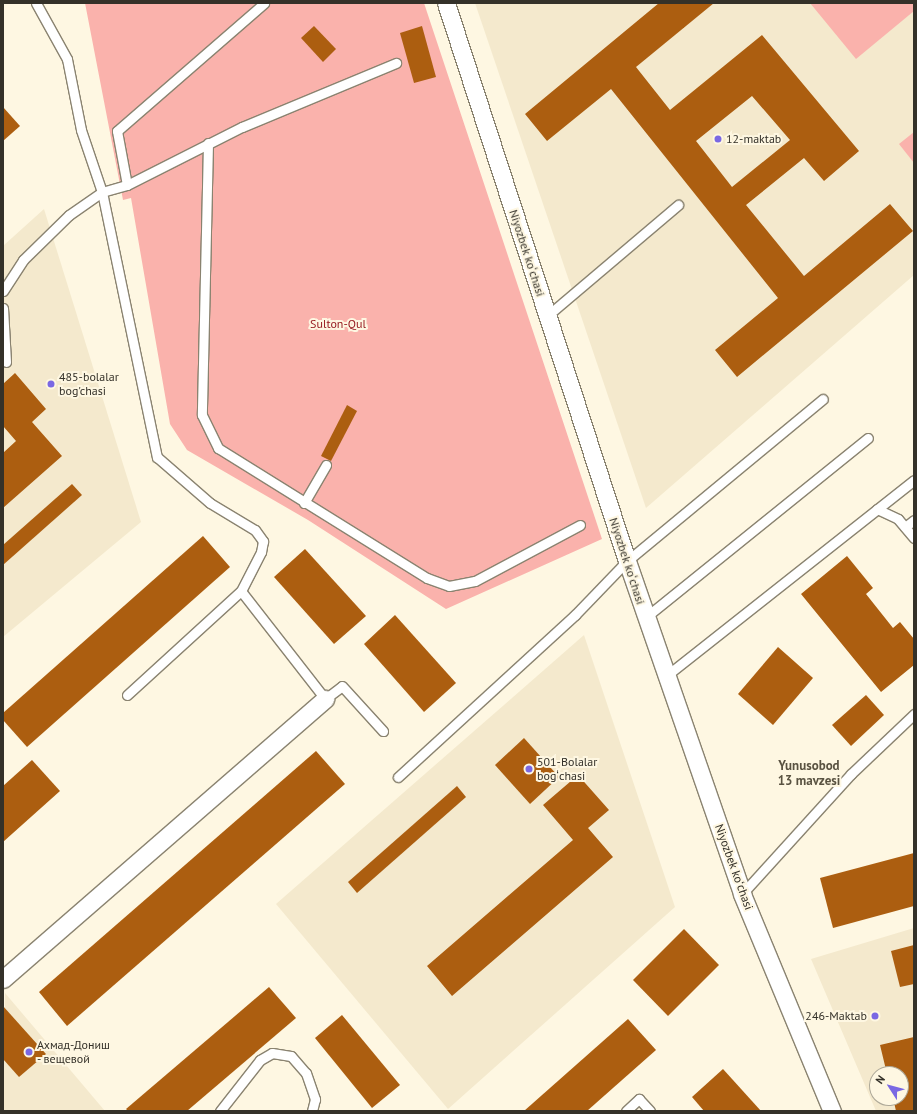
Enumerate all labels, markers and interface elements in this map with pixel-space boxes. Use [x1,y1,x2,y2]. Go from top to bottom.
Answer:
place label: 12-maktab [726,132,781,146]
marker: 12-maktab [713,134,723,144]
street label: Niyozbek koʻchasi [506,208,548,298]
park label: Sulton-Qul [310,317,366,331]
place label: 485-bolalar bog'chasi [59,370,119,398]
marker: 485-bolalar bog'chasi [46,379,56,389]
street label: Niyozbek koʻchasi [606,516,648,606]
place label: 501-Bolalar bogʻchasi [537,755,597,783]
district label: Yunusobod 13 mavzesi [778,759,840,790]
marker: 501-Bolalar bogʻchasi [524,764,534,774]
street label: Niyozbek koʻchasi [712,822,756,912]
place label: 246-Maktab [805,1009,867,1023]
marker: 246-Maktab [870,1011,880,1021]
place label: Ахмад-Дониш - вещевой [37,1038,110,1066]
marker: Ахмад-Дониш - вещевой [24,1047,34,1057]
north arrow [869,1066,909,1106]
text: N [872,1072,888,1087]

